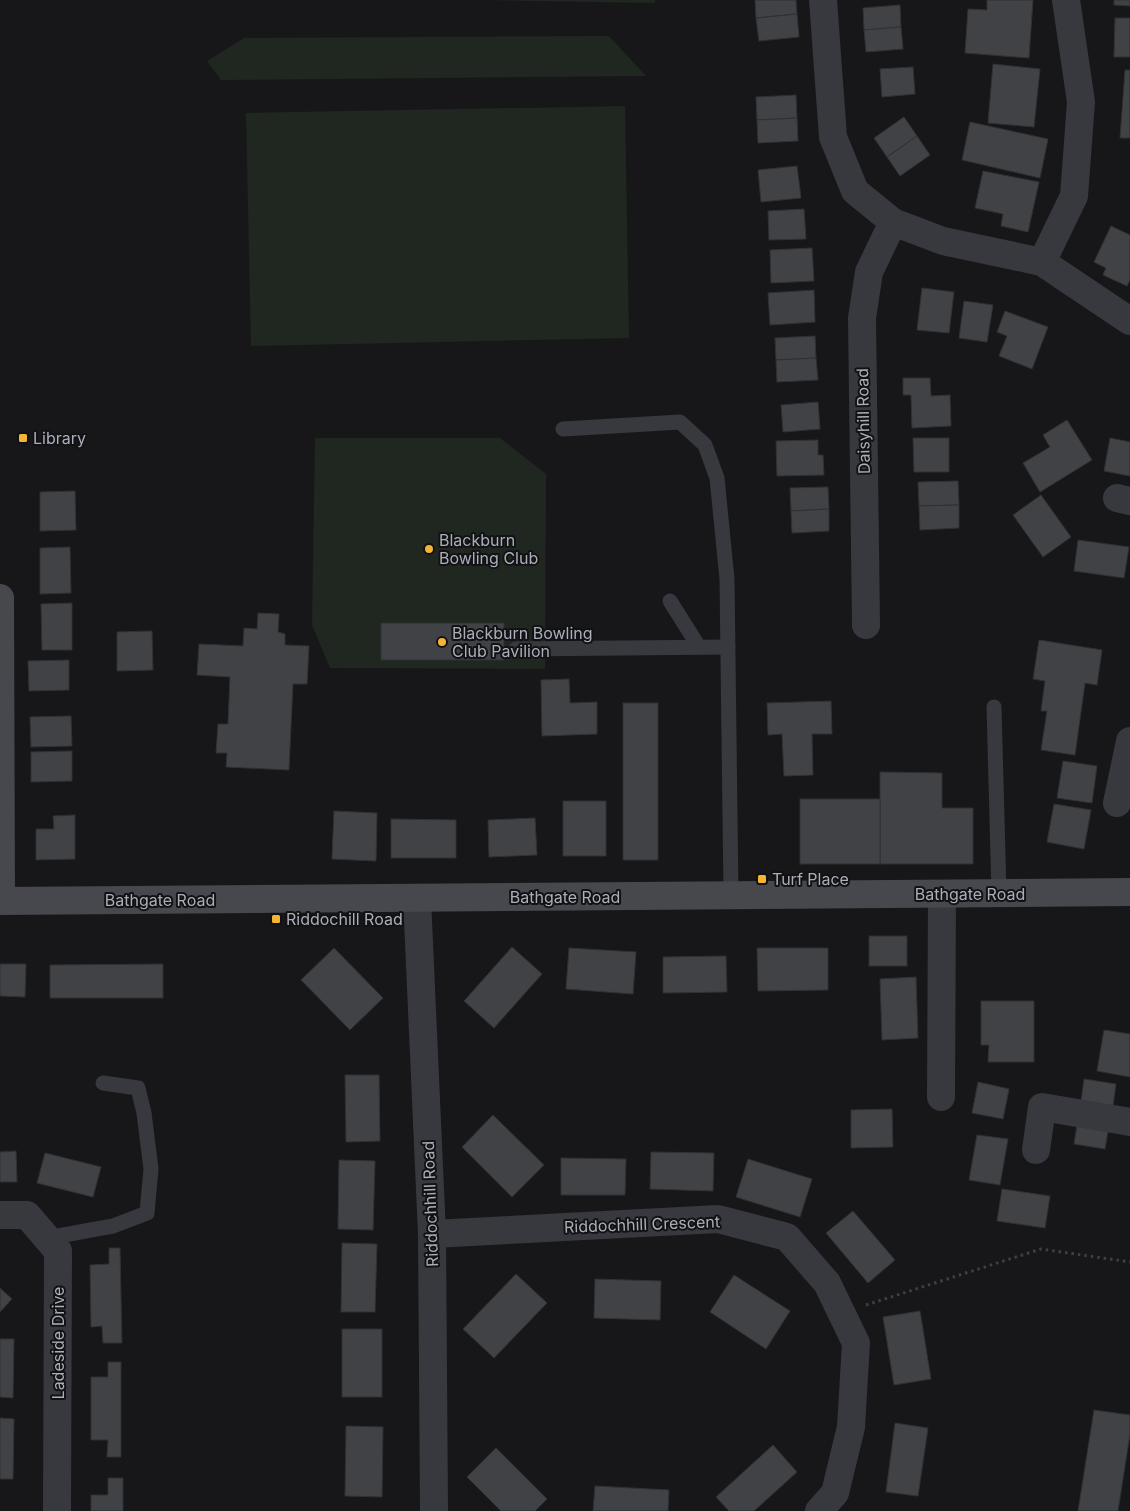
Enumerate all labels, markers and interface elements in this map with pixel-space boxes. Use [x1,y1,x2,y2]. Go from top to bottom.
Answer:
street label: Daisyhill Road [852,368,874,474]
place label: Library [33,428,86,448]
marker: Library [17,432,29,444]
place label: Blackburn Bowling Club [439,530,538,568]
marker: Blackburn Bowling Club [423,543,435,555]
place label: Blackburn Bowling Club Pavilion [452,623,593,661]
marker: Blackburn Bowling Club Pavilion [436,636,448,648]
place label: Turf Place [772,869,849,889]
marker: Turf Place [756,873,768,885]
street label: Bathgate Road [915,884,1025,904]
street label: Bathgate Road [510,887,620,907]
street label: Bathgate Road [105,890,215,910]
place label: Riddochill Road [286,909,403,929]
marker: Riddochill Road [270,913,282,925]
street label: Riddochhill Road [418,1141,442,1267]
street label: Riddochhill Crescent [564,1211,720,1237]
street label: Ladeside Drive [48,1287,68,1399]

